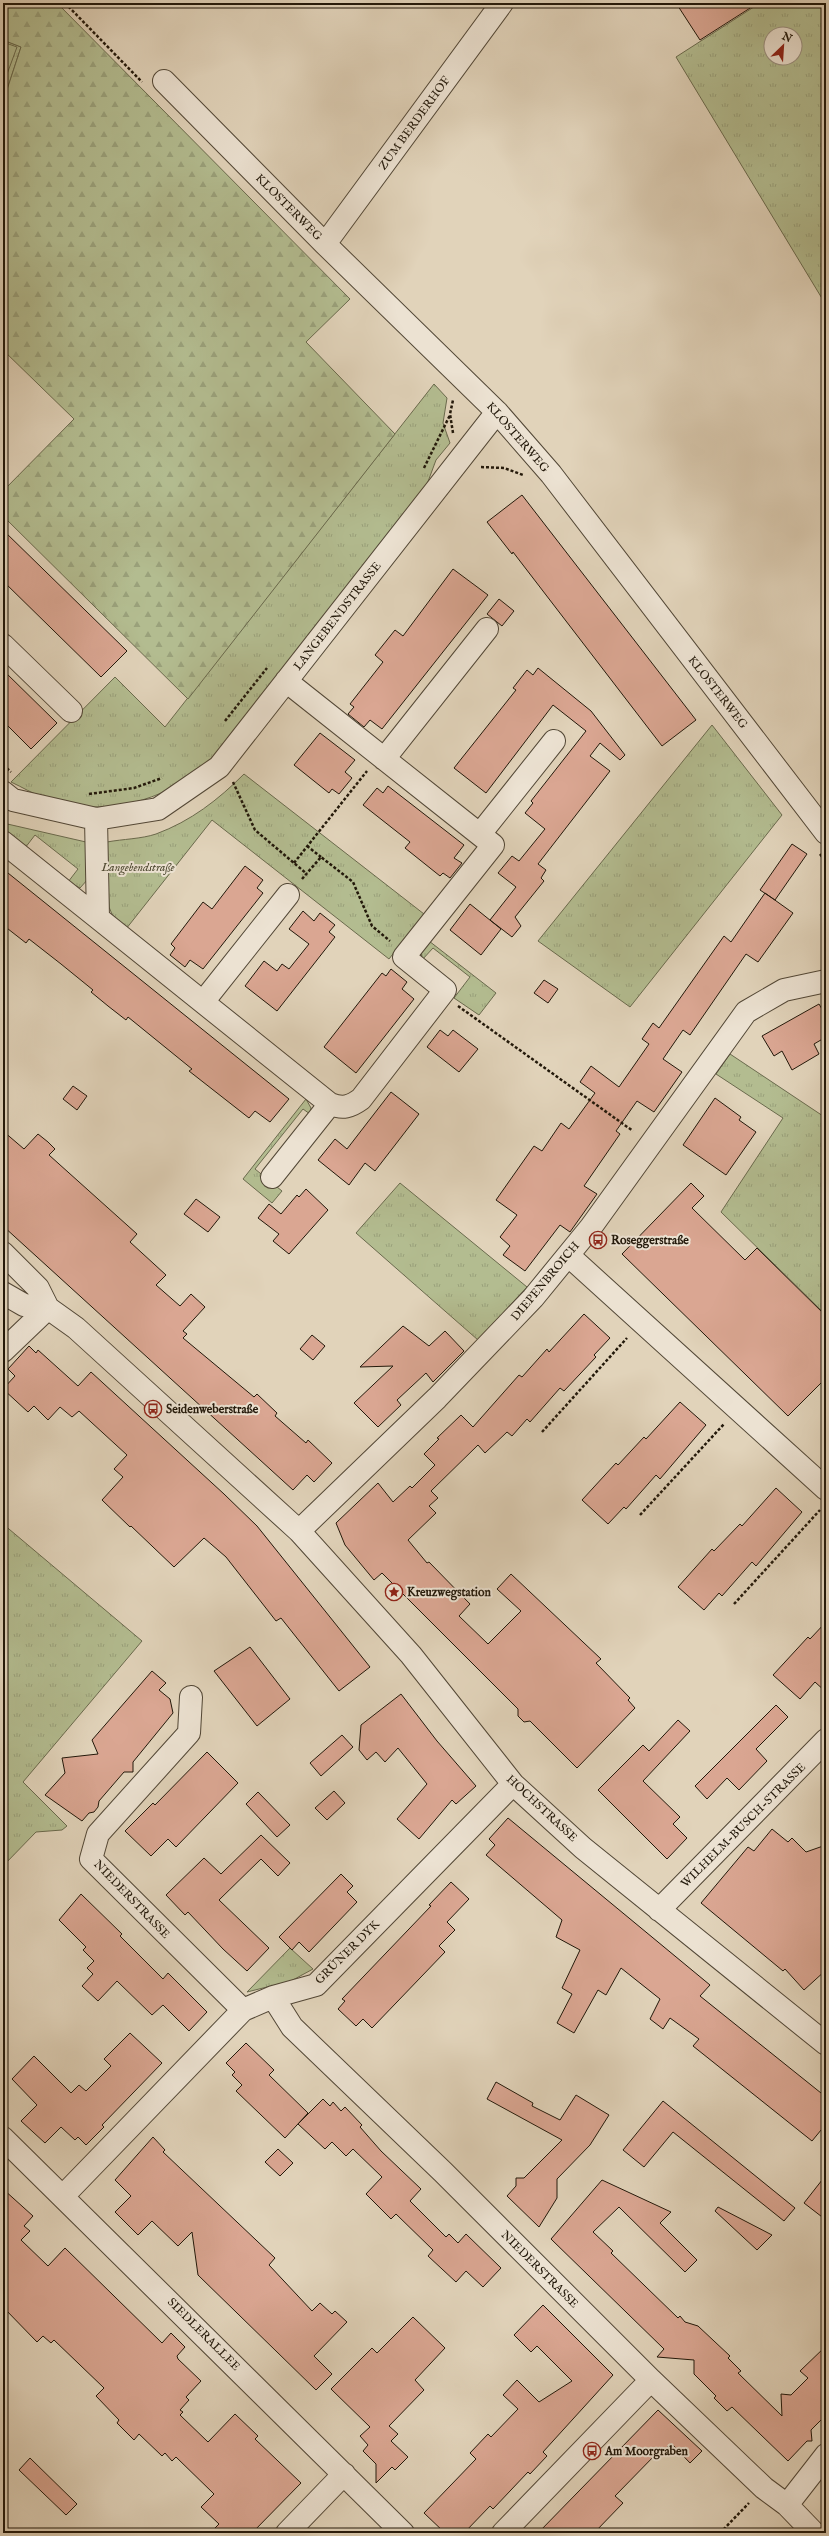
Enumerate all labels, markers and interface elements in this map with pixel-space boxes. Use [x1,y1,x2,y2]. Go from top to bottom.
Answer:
north arrow [763,26,803,66]
text: N [779,29,795,46]
street label: ZUM BERDERHOF [375,73,454,173]
street label: KLOSTERWEG [252,171,325,244]
street label: KLOSTERWEG [483,399,553,476]
street label: LANGEBENDSTRASSE [290,559,384,674]
street label: KLOSTERWEG [685,653,751,732]
park label: Langebendstraße [100,860,175,876]
bus stop icon: Roseggerstraße [588,1230,608,1250]
place label: Roseggerstraße [611,1233,689,1249]
street label: DIEPENBROICH [508,1239,583,1324]
bus stop icon: Seidenweberstraße [143,1399,163,1419]
place label: Seidenweberstraße [166,1402,259,1417]
place icon: Kreuzwegstation [384,1582,404,1602]
place label: Kreuzwegstation [407,1585,491,1601]
street label: WILHELM-BUSCH-STRASSE [678,1760,809,1891]
street label: HOCHSTRASSE [503,1772,580,1845]
street label: NIEDERSTRASSE [90,1857,173,1942]
street label: GRÜNER DYK [311,1916,383,1988]
street label: NIEDERSTRASSE [498,2227,582,2311]
street label: SIEDLERALLEE [164,2295,243,2374]
bus stop icon: Am Moorgraben [582,2441,602,2461]
place label: Am Moorgraben [604,2444,688,2460]

